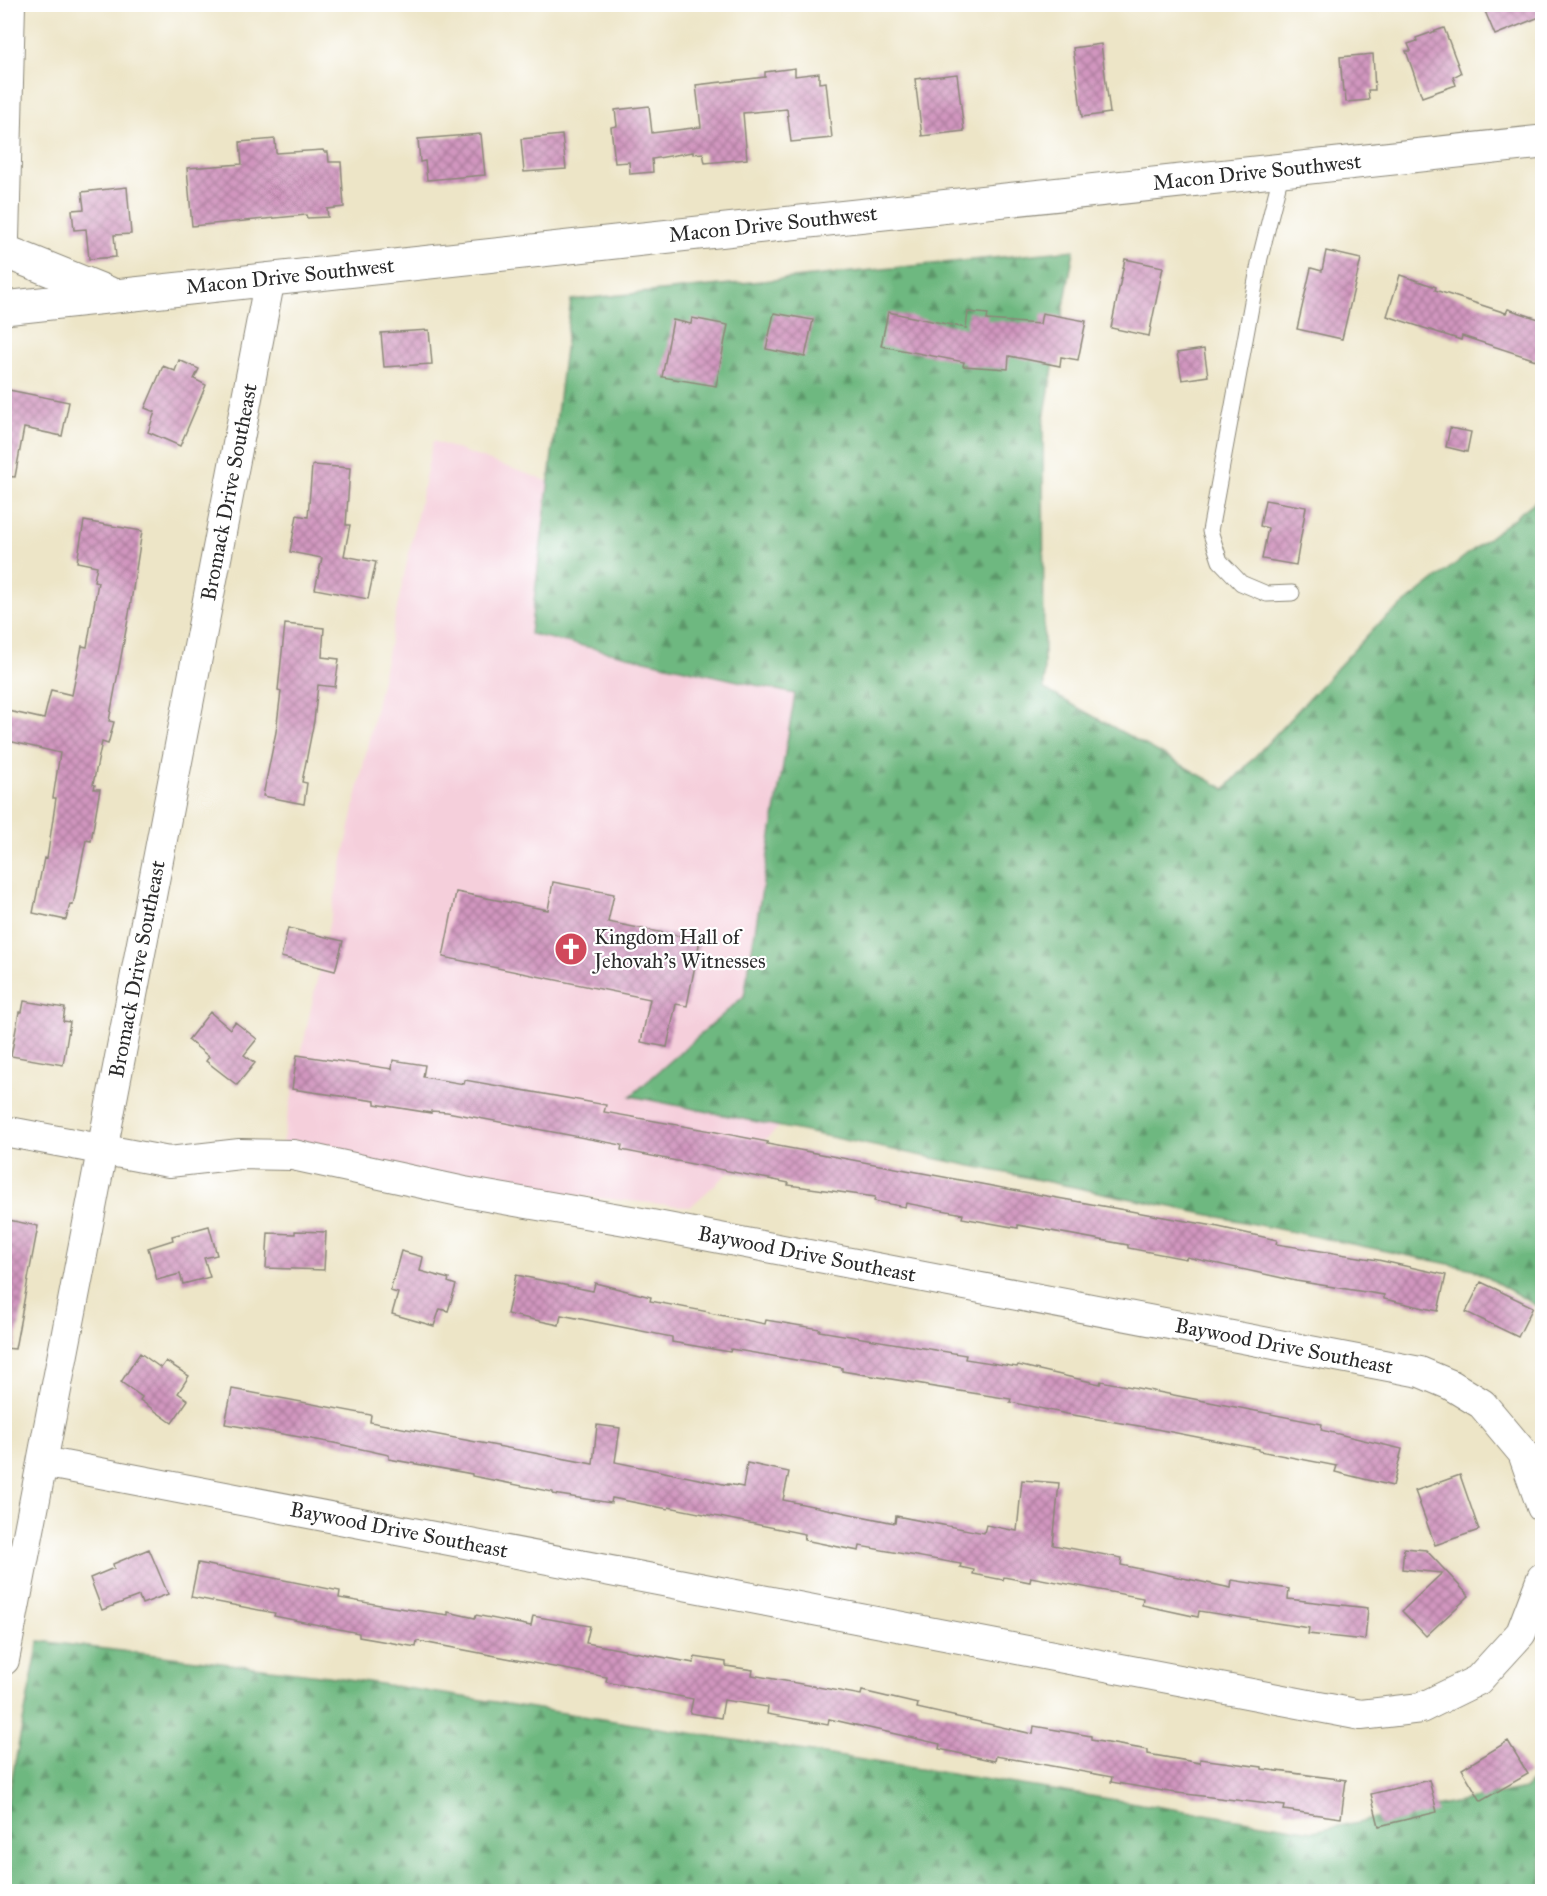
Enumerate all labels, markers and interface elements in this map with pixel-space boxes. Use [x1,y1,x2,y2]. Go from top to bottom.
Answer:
street label: Macon Drive Southwest [1152,148,1363,196]
street label: Macon Drive Southwest [668,200,879,248]
street label: Macon Drive Southwest [185,252,396,300]
street label: Bromack Drive Southeast [195,381,263,603]
street label: Bromack Drive Southeast [103,858,171,1080]
place label: Kingdom Hall of Jehovah’s Witnesses [592,924,766,974]
church icon: Kingdom Hall of Jehovah’s Witnesses [553,931,589,967]
street label: Baywood Drive Southeast [696,1220,919,1288]
street label: Baywood Drive Southeast [1173,1312,1396,1380]
street label: Baywood Drive Southeast [288,1496,511,1564]

